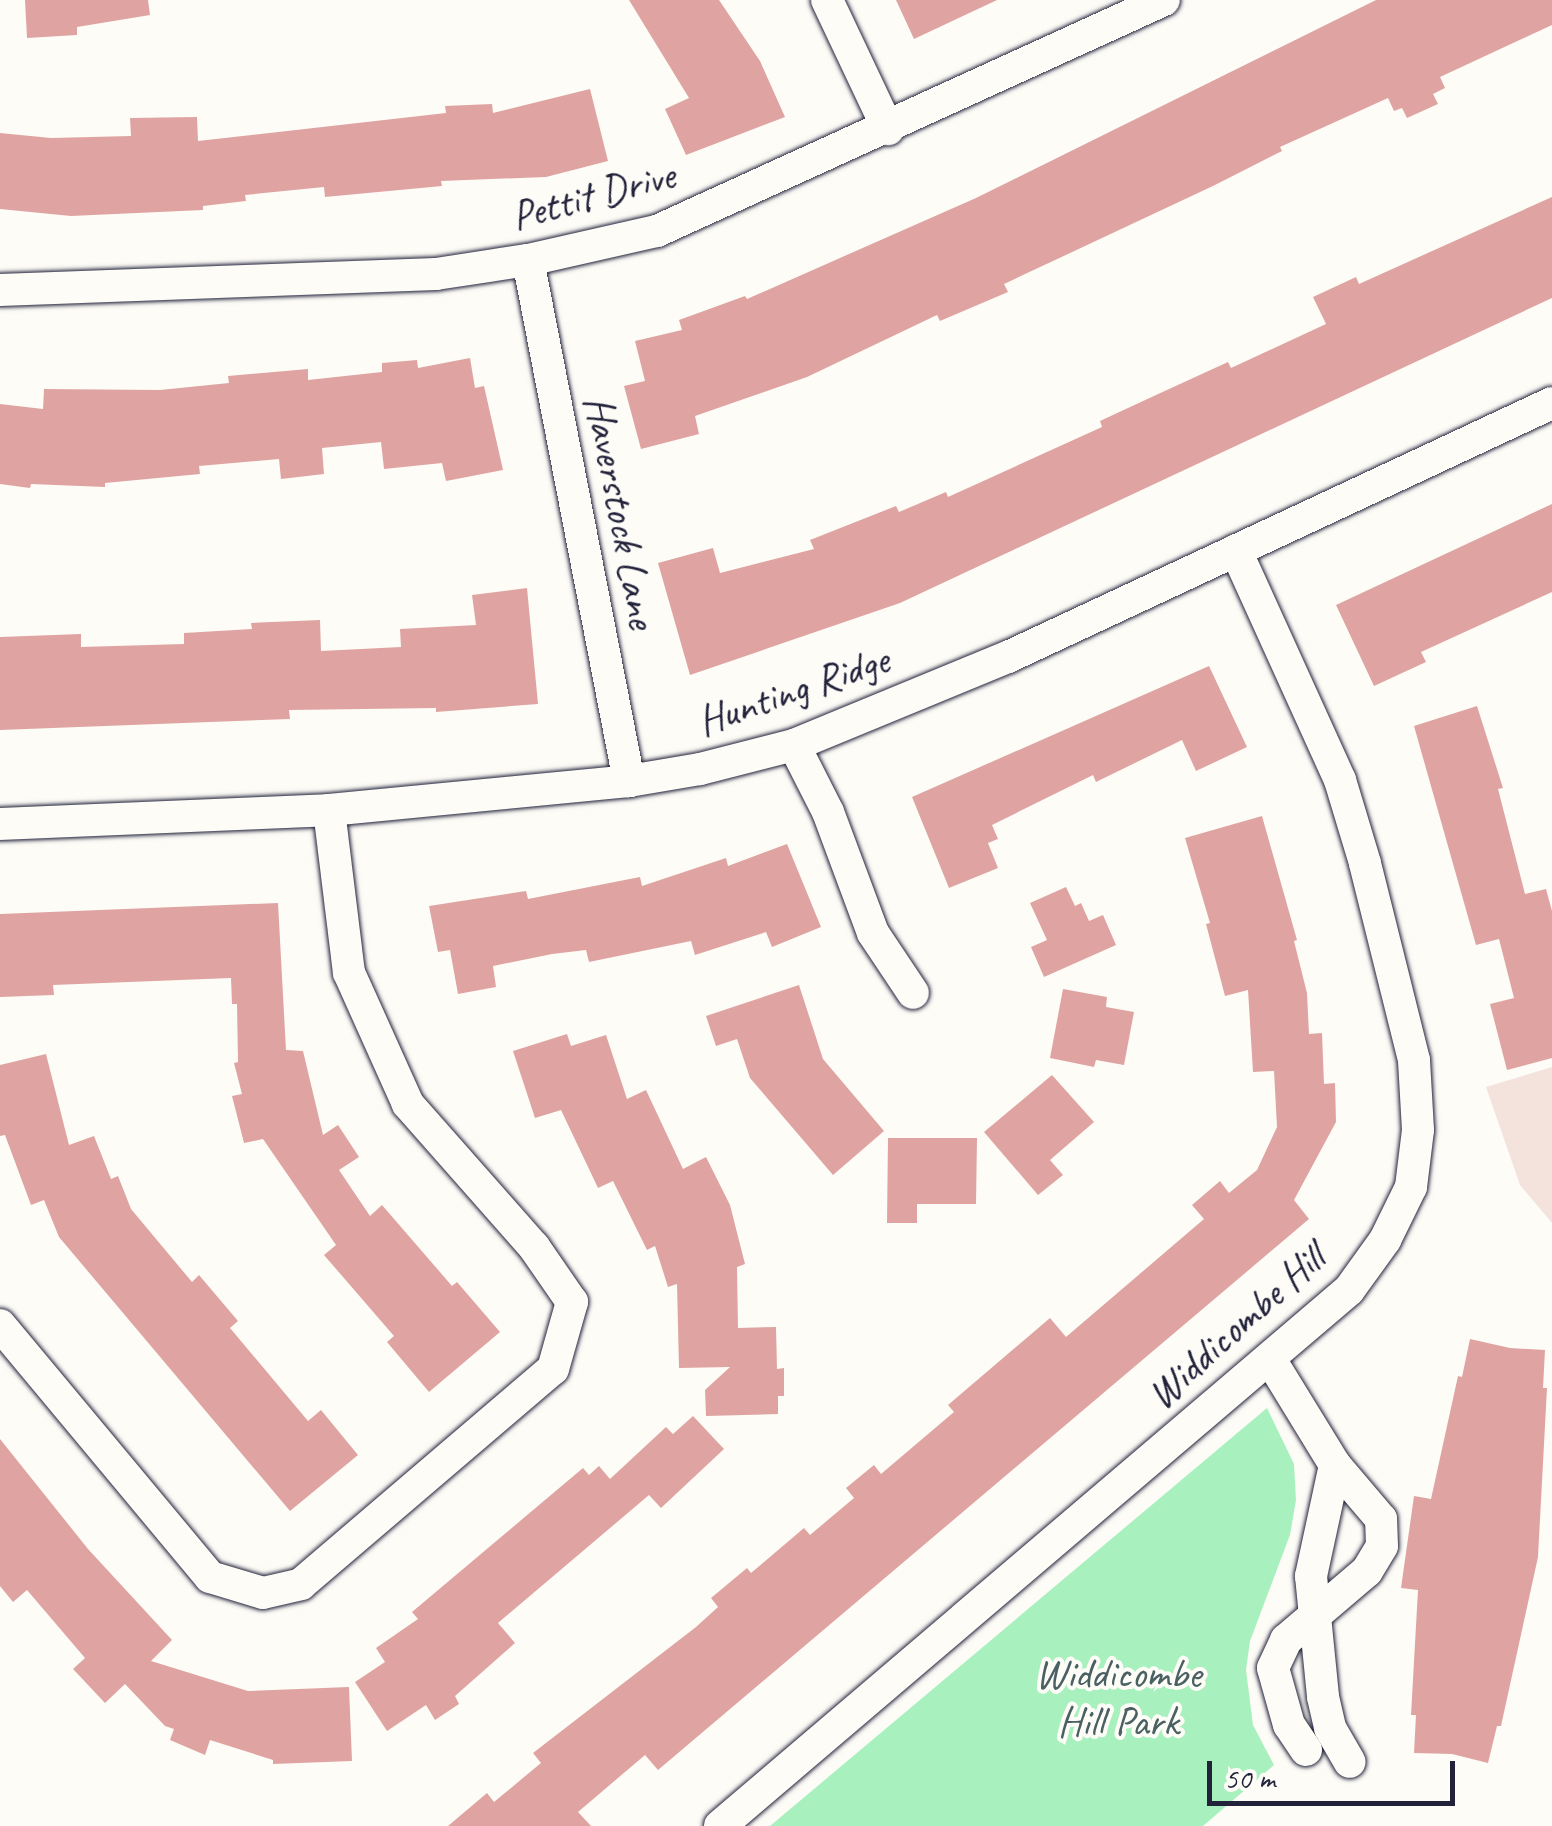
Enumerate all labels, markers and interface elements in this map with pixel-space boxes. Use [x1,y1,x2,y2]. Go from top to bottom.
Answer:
street label: Pettit Drive [506,150,680,242]
street label: Haverstock Lane [573,391,667,633]
street label: Hunting Ridge [691,635,895,747]
street label: Widdicombe Hill [1136,1234,1336,1420]
park label: Widdicombe Hill Park [1035,1649,1201,1748]
scale bar [1212,1741,1460,1803]
text: 50 m [1224,1759,1275,1797]

